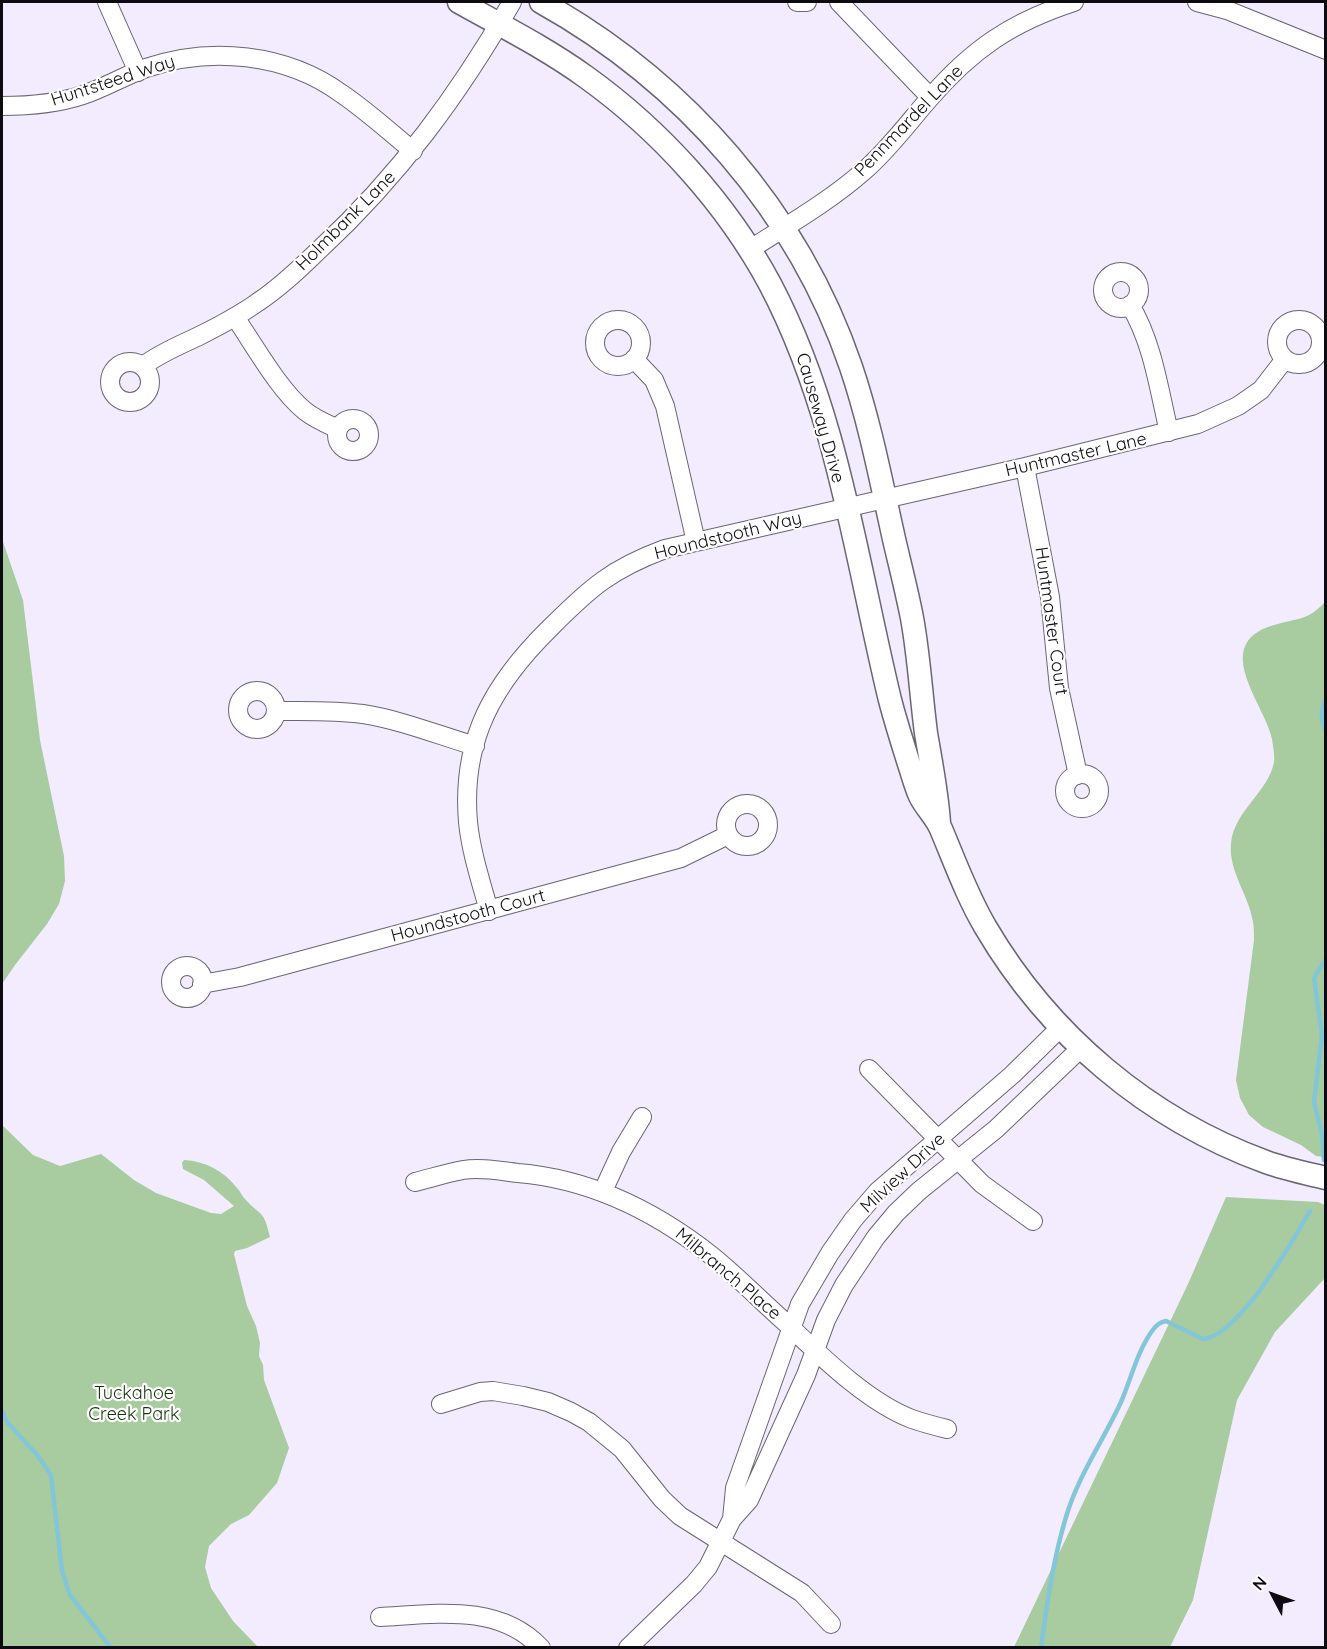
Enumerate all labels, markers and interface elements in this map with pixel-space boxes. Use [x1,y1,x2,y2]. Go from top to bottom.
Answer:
street label: Huntsteed Way [48,51,178,111]
street label: Pennmardel Lane [850,61,968,181]
street label: Holmbank Lane [292,167,400,275]
street label: Causeway Drive [791,350,849,486]
street label: Huntmaster Lane [1003,428,1149,482]
street label: Houndstooth Way [652,507,804,565]
street label: Huntmaster Court [1030,546,1072,696]
street label: Houndstooth Court [389,885,547,947]
street label: Milview Drive [856,1128,950,1218]
street label: Milbranch Place [671,1223,785,1325]
park label: Tuckahoe Creek Park [88,1383,180,1426]
north arrow [1243,1565,1303,1625]
text: N [1248,1572,1271,1594]

